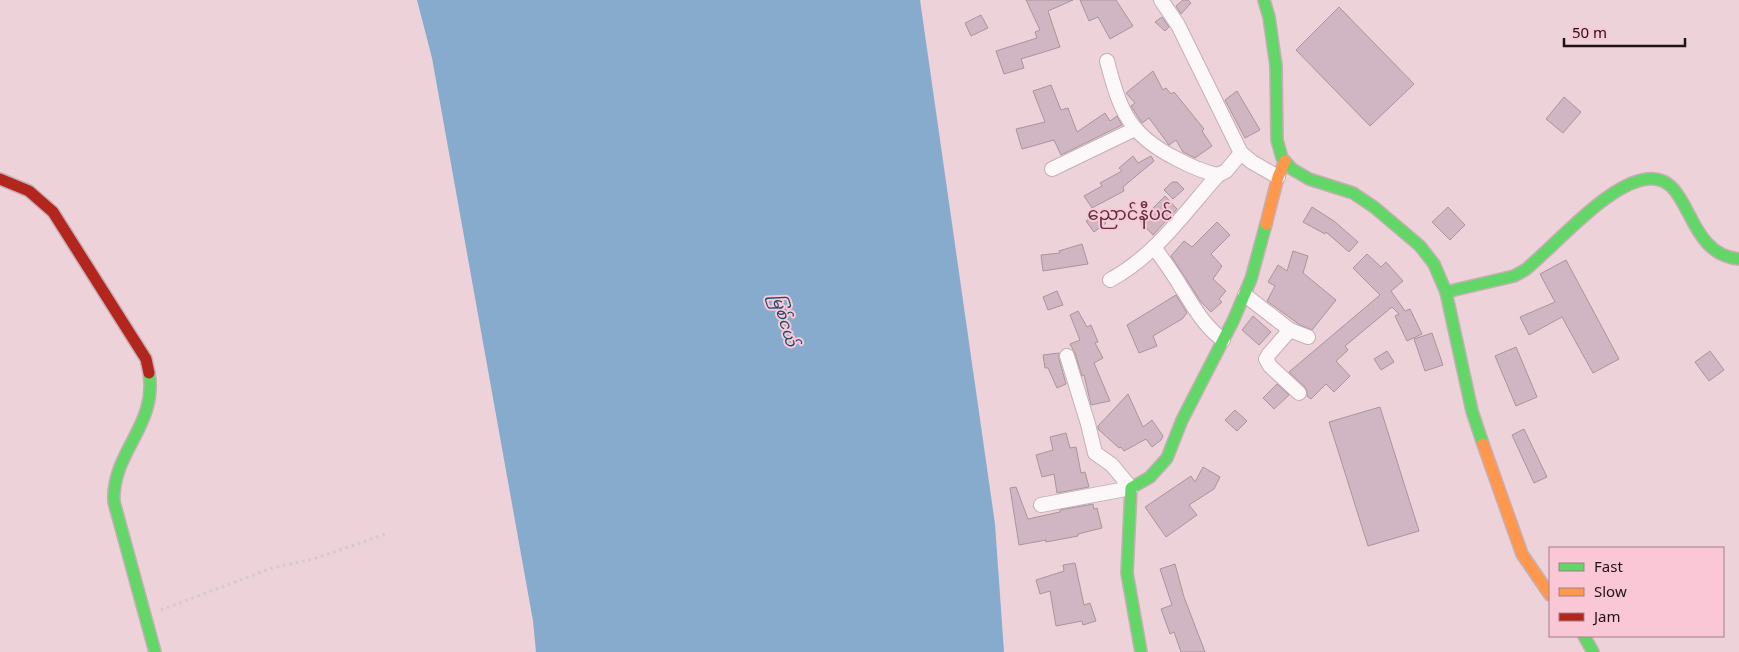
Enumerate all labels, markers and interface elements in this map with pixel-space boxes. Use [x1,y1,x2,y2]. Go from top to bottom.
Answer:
scale bar [1564,15,1685,47]
text: 50 m [1572,18,1607,51]
district label: ညောင်နီပင် [1087,196,1173,235]
water label: မြစ်ငယ် [758,290,808,353]
legend [1549,547,1724,637]
text: Fast [1594,552,1623,585]
text: Slow [1594,577,1627,610]
text: Jam [1592,602,1621,635]

